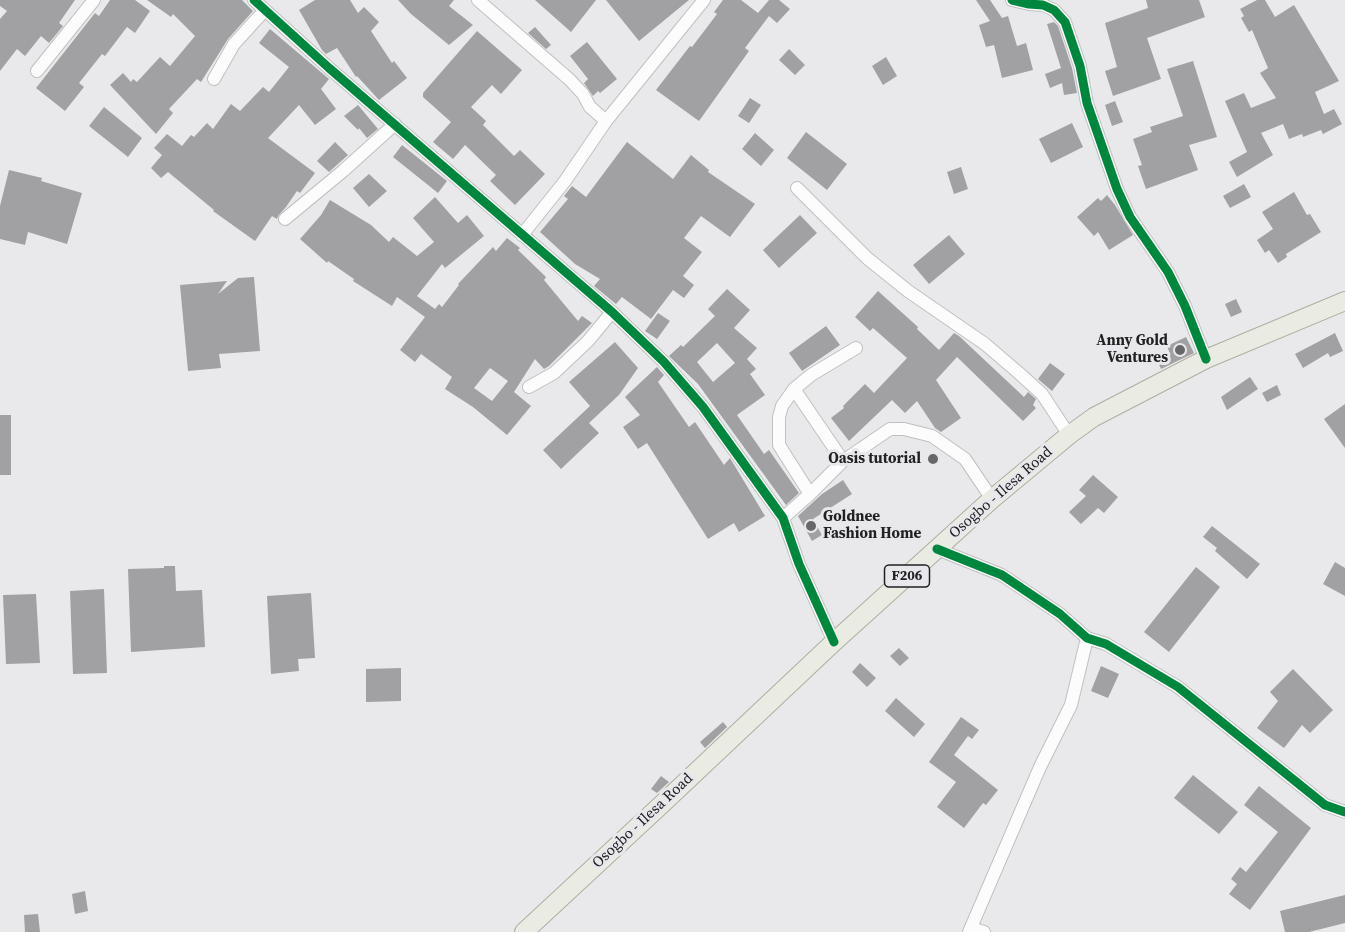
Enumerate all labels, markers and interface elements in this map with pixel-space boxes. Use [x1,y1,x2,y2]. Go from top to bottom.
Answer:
place label: Anny Gold Ventures [1096,332,1168,367]
marker: Anny Gold Ventures [1173,343,1187,357]
street label: Osogbo - Ilesa Road [946,443,1056,543]
place label: Oasis tutorial [828,450,921,468]
marker: Oasis tutorial [926,452,940,466]
place label: Goldnee Fashion Home [823,508,921,543]
marker: Goldnee Fashion Home [804,519,818,533]
road number: F206 [884,565,930,587]
street label: Osogbo - Ilesa Road [589,770,697,872]

